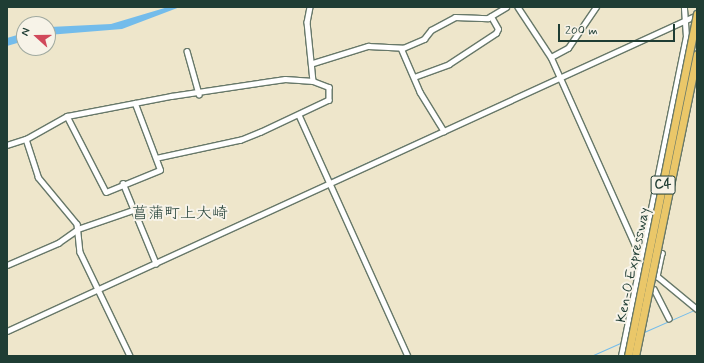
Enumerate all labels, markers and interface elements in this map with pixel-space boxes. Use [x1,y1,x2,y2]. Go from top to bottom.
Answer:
north arrow [16,16,56,56]
scale bar [560,16,677,42]
text: 200 m [565,23,598,39]
text: N [18,26,34,38]
road number: C4 [650,174,676,196]
district label: 菖蒲町上大崎 [132,204,228,224]
street label: Ken-O Expressway [613,206,653,324]

